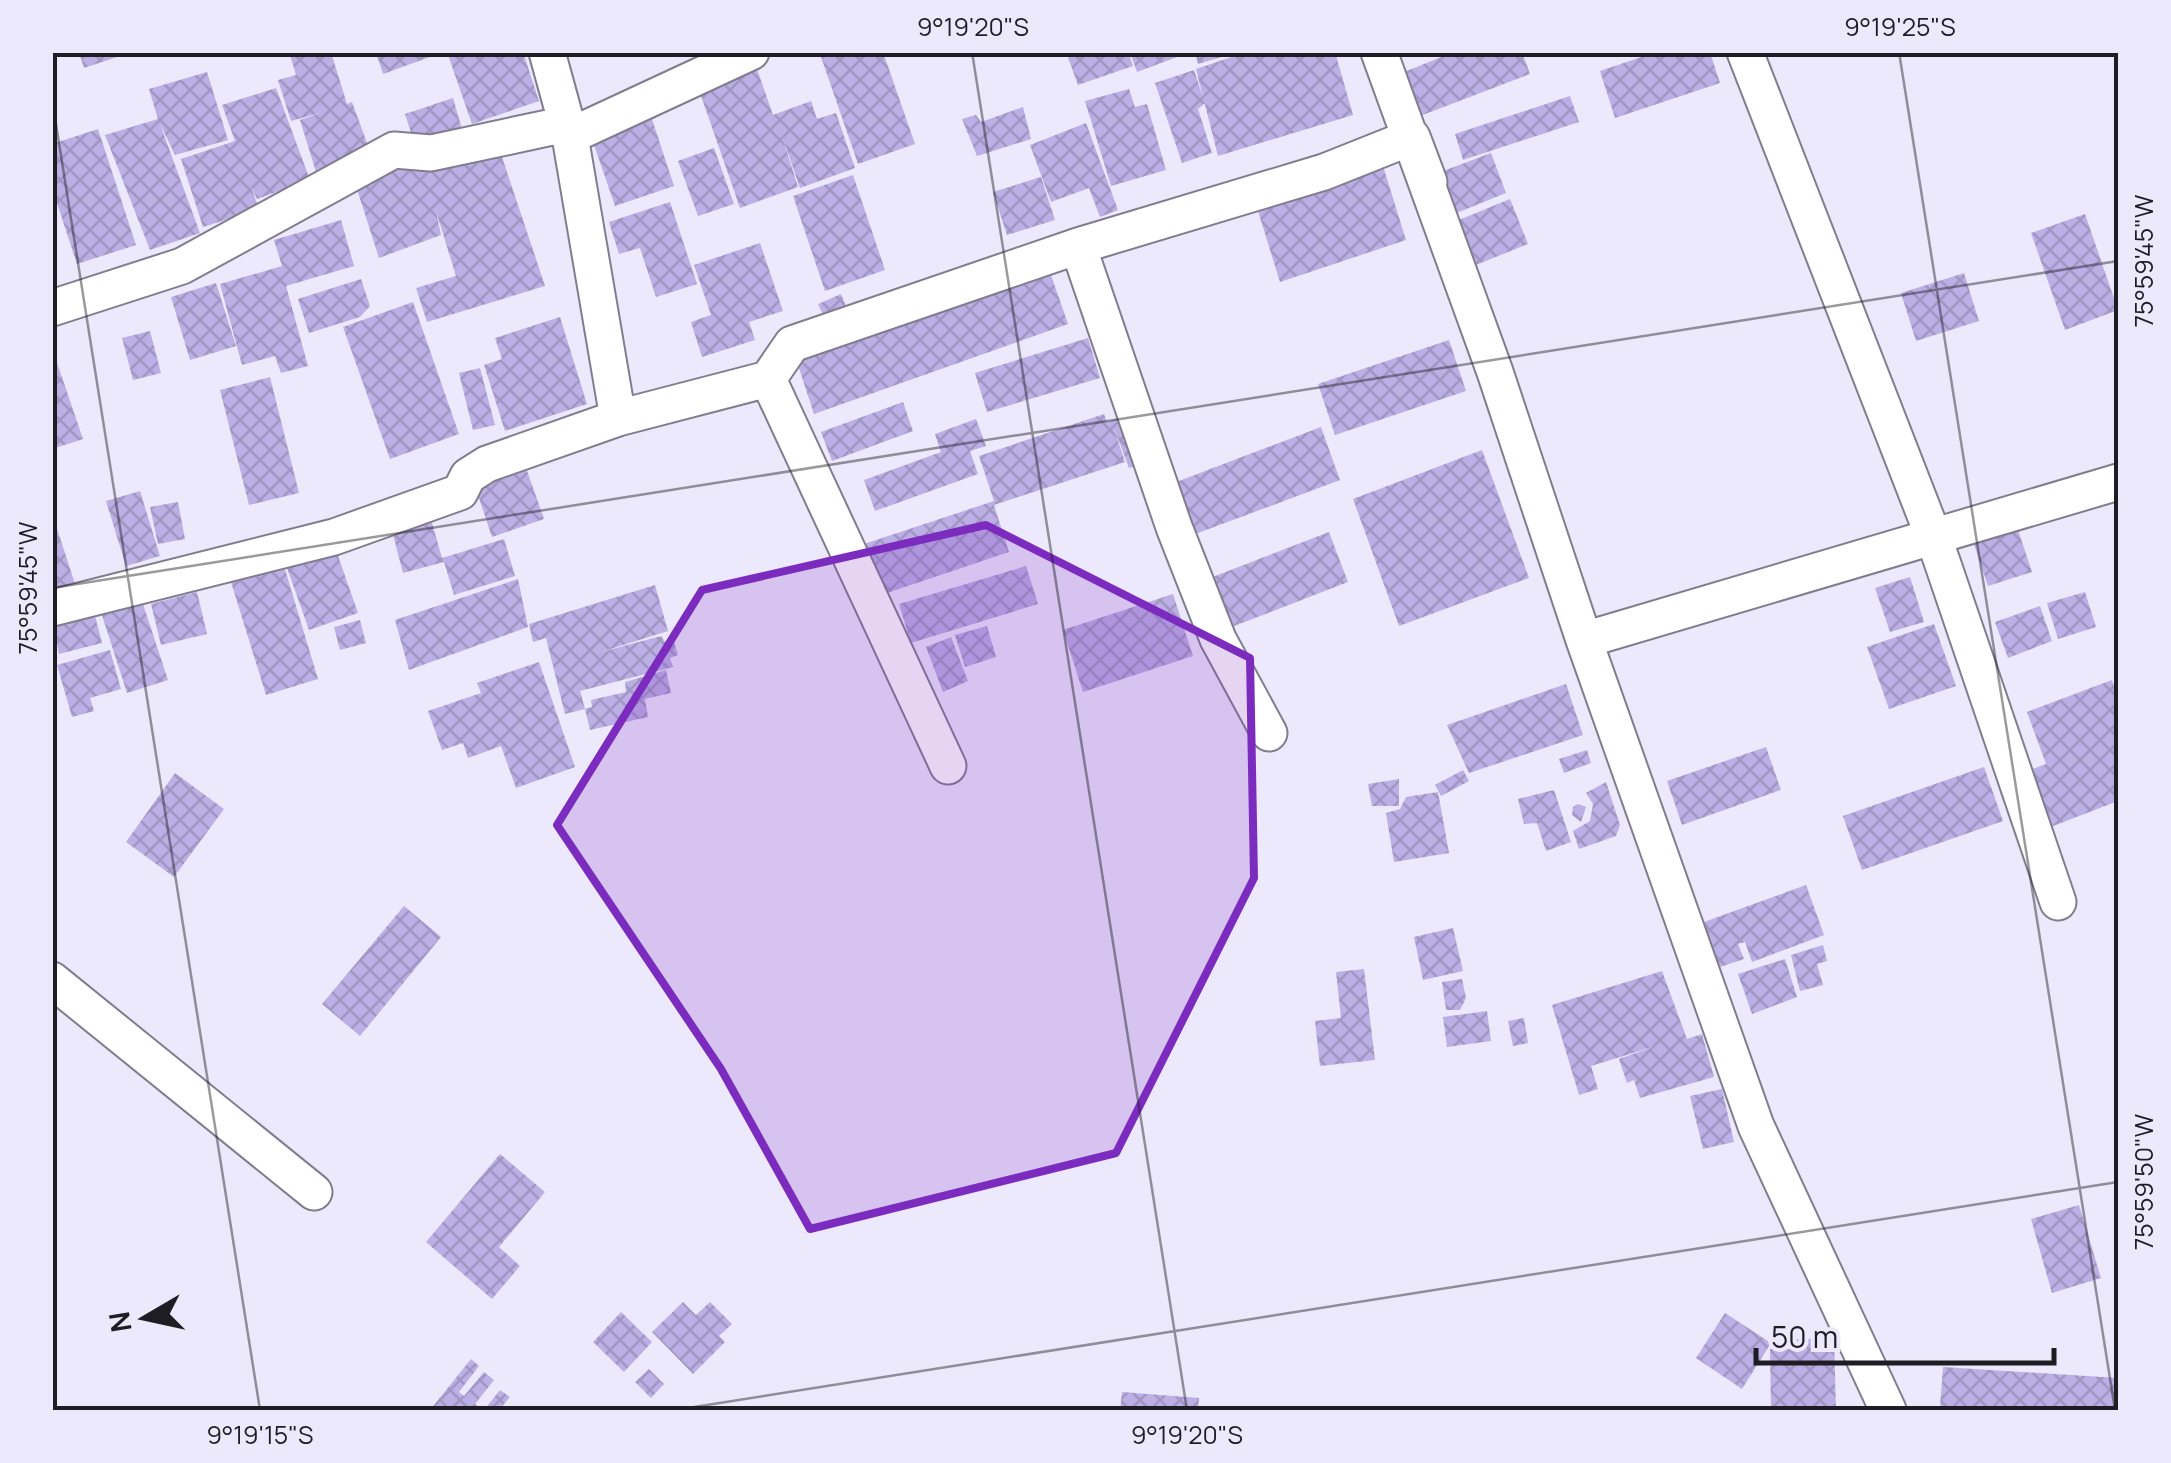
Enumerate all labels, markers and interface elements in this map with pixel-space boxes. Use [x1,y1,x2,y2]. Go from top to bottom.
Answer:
text: 9°19'20"S [917,9,1029,44]
text: 9°19'25"S [1844,9,1956,44]
text: 75°59'45"W [2126,195,2161,327]
text: 75°59'45"W [10,522,45,654]
text: 75°59'50"W [2126,1114,2161,1250]
north arrow [95,1268,195,1368]
scale bar [1756,1303,2054,1365]
text: N [99,1309,140,1335]
text: 50 m [1771,1316,1838,1357]
text: 9°19'15"S [207,1417,313,1452]
text: 9°19'20"S [1131,1417,1243,1452]

